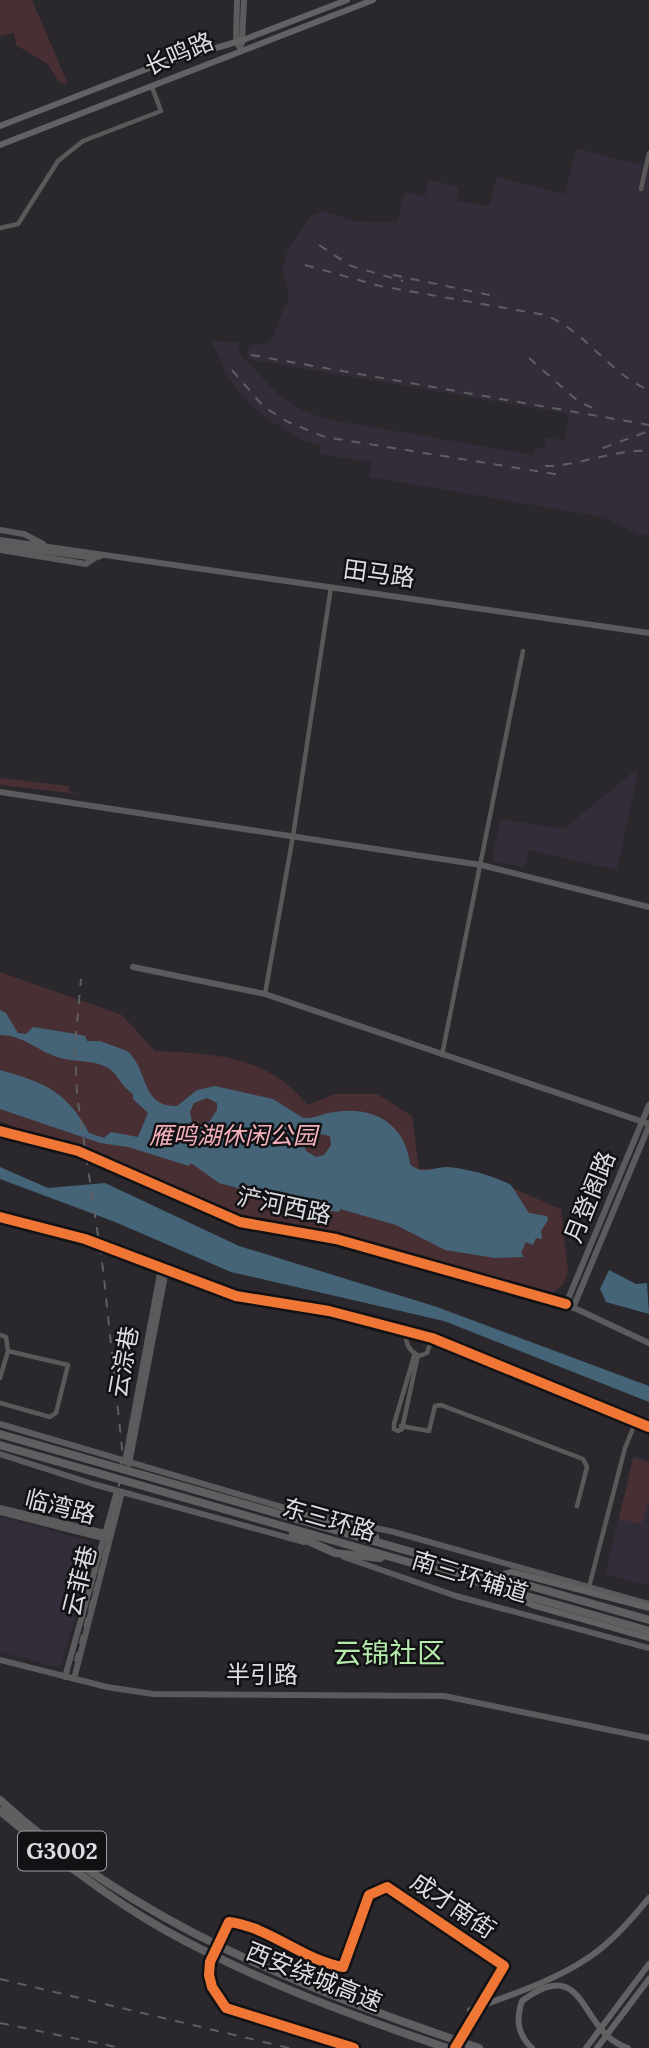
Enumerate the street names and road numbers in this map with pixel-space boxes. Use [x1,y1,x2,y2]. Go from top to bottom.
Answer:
street label: 长鸣路 [140,25,218,82]
street label: 田马路 [341,553,417,594]
street label: 月登阁路 [557,1147,622,1247]
street label: 浐河西路 [234,1180,334,1231]
street label: 云淙巷 [102,1324,145,1400]
street label: 临湾路 [21,1483,99,1530]
street label: 东三环路 [279,1491,380,1548]
street label: 云菲巷 [56,1542,103,1620]
street label: 南三环辅道 [408,1544,532,1609]
street label: 半引路 [226,1659,298,1690]
road number: G3002 [18,1832,106,1870]
street label: 成才南街 [405,1866,502,1945]
street label: 西安绕城高速 [242,1935,387,2018]

